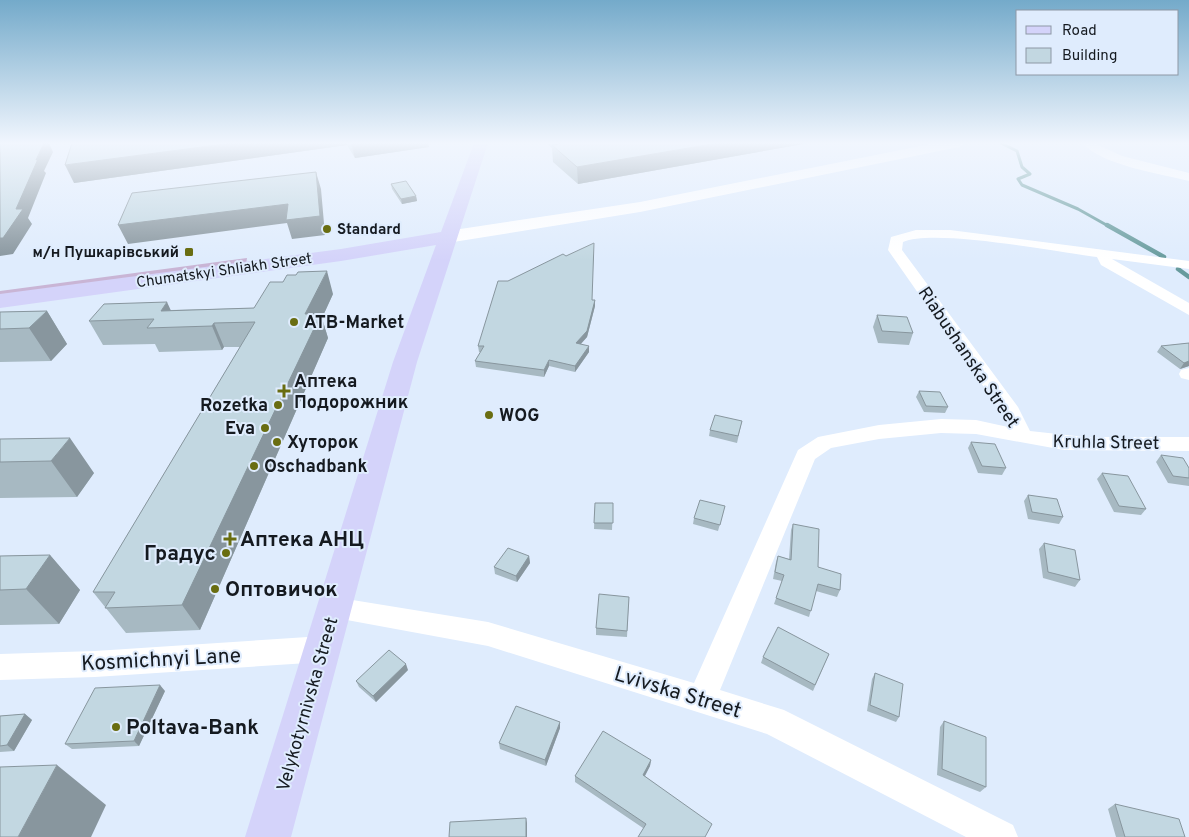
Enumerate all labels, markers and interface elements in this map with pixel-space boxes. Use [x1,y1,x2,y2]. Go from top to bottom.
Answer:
legend [1016,10,1179,75]
text: Road [1062,22,1097,41]
text: Building [1062,47,1117,66]
place label: Standard [337,221,401,240]
marker: Standard [321,223,333,235]
place label: м/н Пушкарівський [33,244,179,263]
marker: м/н Пушкарівський [183,246,195,258]
street label: Chumatskyi Shliakh Street [135,250,313,293]
street label: Riabushanska Street [912,283,1024,433]
place label: ATB-Market [304,312,404,335]
marker: ATB-Market [288,316,300,328]
place label: Аптека Подорожник [294,371,409,415]
marker: Аптека Подорожник [278,385,290,397]
place label: Rozetka [200,395,268,418]
marker: Rozetka [272,399,284,411]
place label: WOG [499,405,540,428]
marker: WOG [483,409,495,421]
place label: Eva [225,418,255,441]
marker: Eva [259,422,271,434]
street label: Kruhla Street [1052,431,1160,456]
place label: Хуторок [287,432,359,455]
marker: Хуторок [271,436,283,448]
place label: Oschadbank [264,456,367,479]
marker: Oschadbank [248,460,260,472]
place label: Аптека АНЦ [240,527,364,554]
marker: Аптека АНЦ [224,533,236,545]
place label: Градус [144,541,216,568]
marker: Градус [220,547,232,559]
place label: Оптовичок [225,577,338,604]
marker: Оптовичок [209,583,221,595]
street label: Velykotyrnivska Street [273,615,344,794]
street label: Kosmichnyi Lane [80,643,242,678]
street label: Lvivska Street [611,661,744,726]
place label: Poltava-Bank [126,715,259,742]
marker: Poltava-Bank [110,721,122,733]

